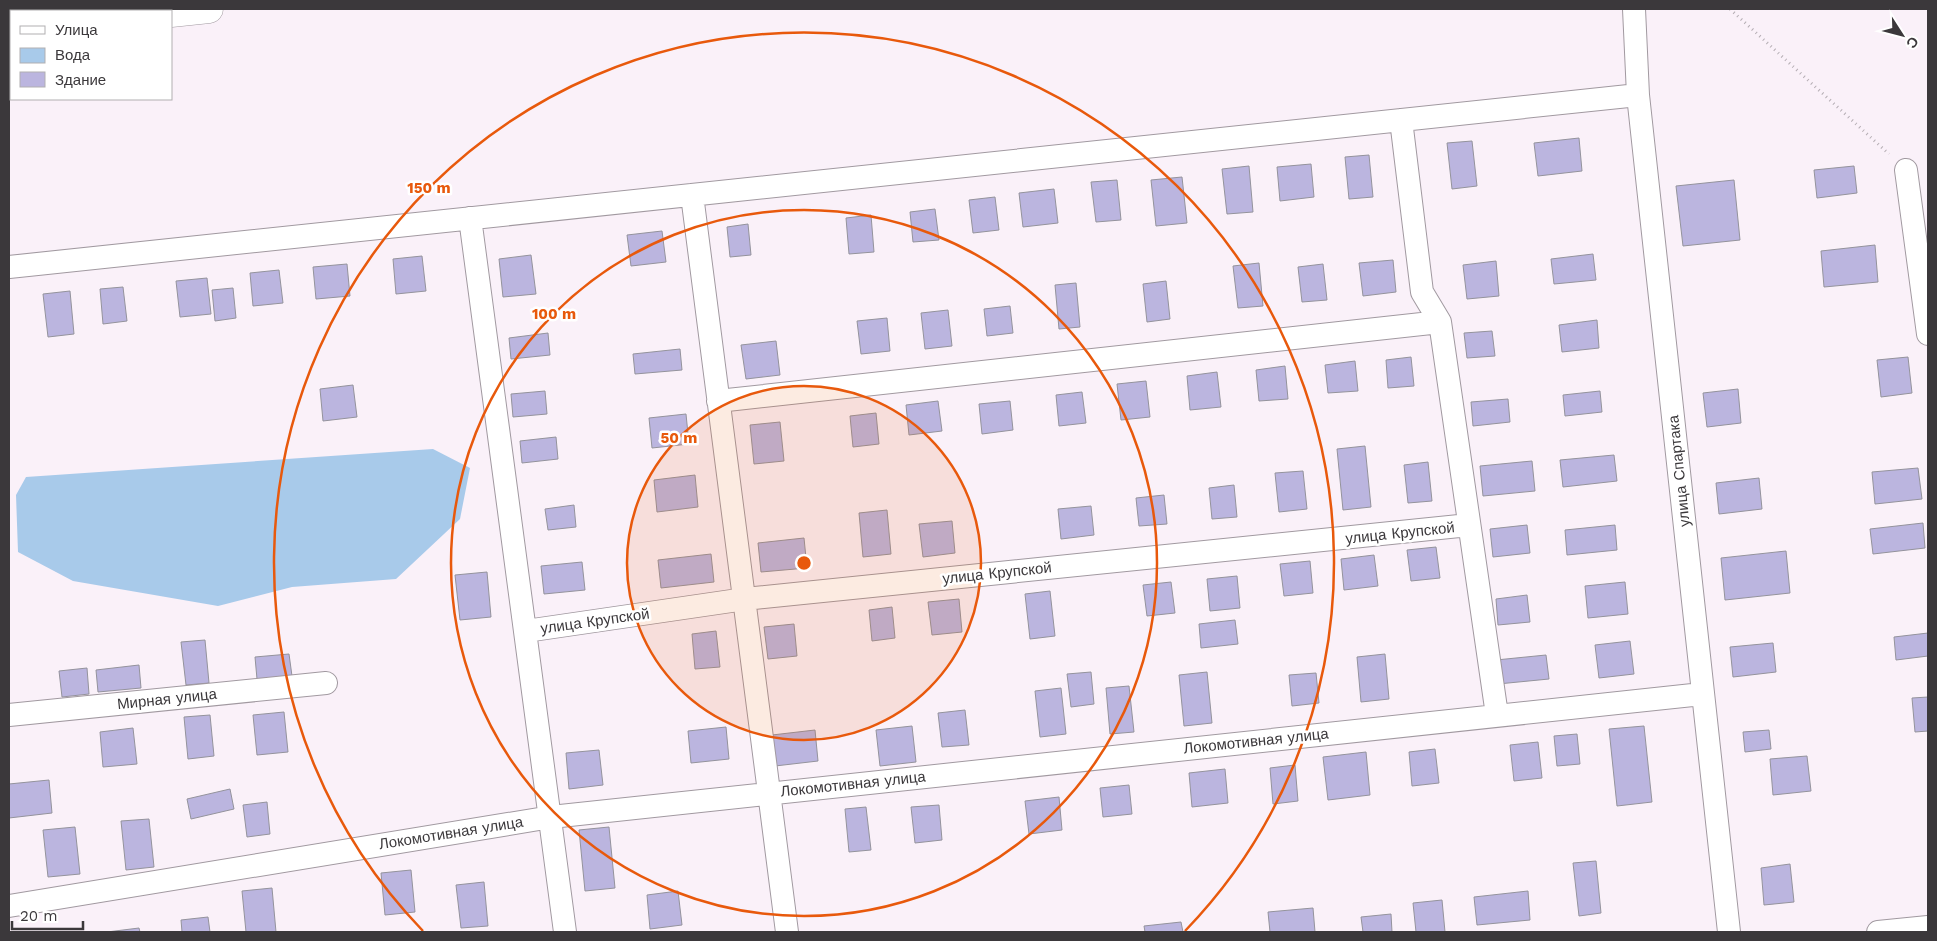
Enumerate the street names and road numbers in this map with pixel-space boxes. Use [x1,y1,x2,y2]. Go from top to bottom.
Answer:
street label: улица Спартака [1664,414,1694,528]
street label: улица Крупской [1344,518,1456,548]
street label: улица Крупской [941,558,1053,588]
street label: улица Крупской [539,604,651,638]
street label: Мирная улица [116,685,218,713]
street label: Локомотивная улица [1183,724,1330,758]
street label: Локомотивная улица [780,767,927,801]
street label: Локомотивная улица [378,813,525,853]

